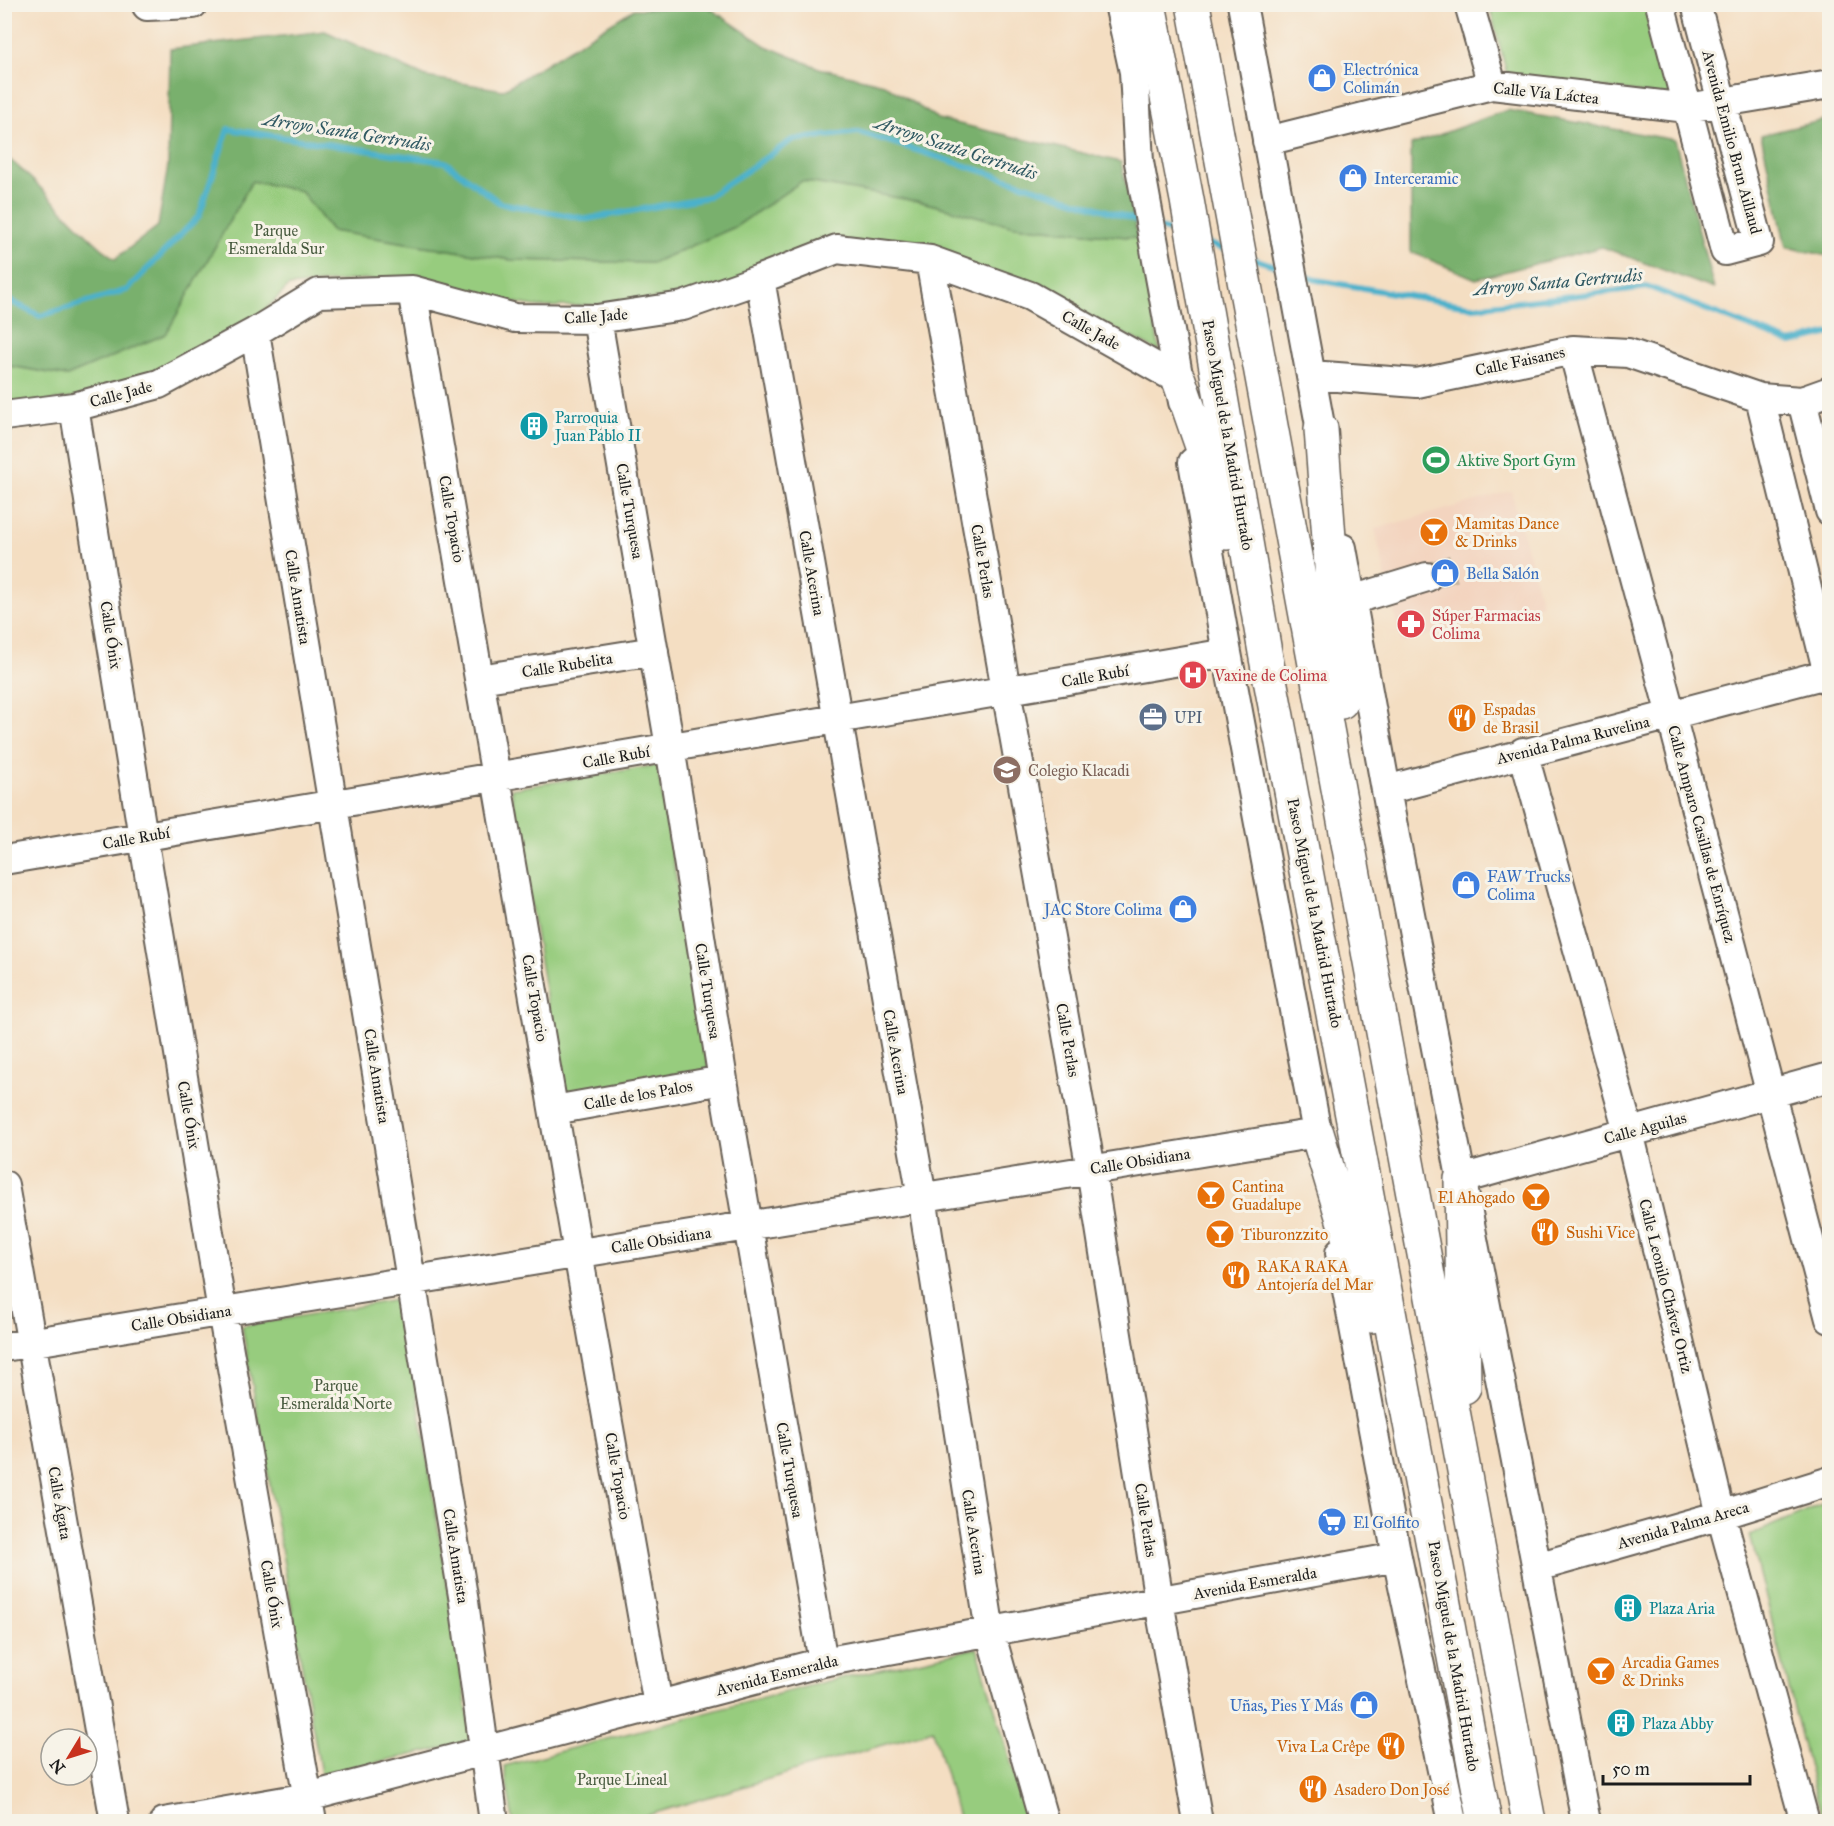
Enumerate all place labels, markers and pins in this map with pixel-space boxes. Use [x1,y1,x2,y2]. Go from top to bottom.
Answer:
place label: Electrónica Colimán [1343,60,1419,97]
shop icon: Electrónica Colimán [1306,62,1338,94]
shop icon: Interceramic [1337,162,1369,194]
place label: Interceramic [1374,169,1459,188]
place label: Parroquia Juan Pablo II [553,408,642,446]
building icon: Parroquia Juan Pablo II [518,410,550,442]
sports icon: Aktive Sport Gym [1420,444,1452,476]
place label: Aktive Sport Gym [1456,451,1576,470]
place label: Mamitas Dance & Drinks [1455,514,1560,551]
bar icon: Mamitas Dance & Drinks [1418,516,1450,548]
shop icon: Bella Salón [1429,557,1461,589]
place label: Bella Salón [1466,564,1540,583]
place label: Súper Farmacias Colima [1432,606,1541,643]
pharmacy icon: Súper Farmacias Colima [1395,608,1427,640]
hospital icon: Vaxine de Colima [1177,659,1209,691]
place label: Vaxine de Colima [1213,666,1327,685]
place label: Espadas de Brasil [1483,700,1540,737]
office icon: UPI [1137,701,1169,733]
restaurant icon: Espadas de Brasil [1446,702,1478,734]
place label: UPI [1174,708,1203,727]
school or university icon: Colegio Klacadi [991,754,1023,786]
place label: Colegio Klacadi [1028,761,1130,781]
place label: FAW Trucks Colima [1487,867,1571,904]
shop icon: FAW Trucks Colima [1450,869,1482,901]
shop icon: JAC Store Colima [1167,893,1199,925]
place label: JAC Store Colima [1042,900,1162,920]
place label: Cantina Guadalupe [1232,1177,1302,1214]
bar icon: Cantina Guadalupe [1195,1179,1227,1211]
bar icon: El Ahogado [1520,1181,1552,1213]
place label: El Ahogado [1438,1188,1515,1208]
restaurant icon: Sushi Vice [1529,1216,1561,1248]
bar icon: Tiburonzzito [1204,1218,1236,1250]
place label: Sushi Vice [1566,1223,1636,1242]
place label: Tiburonzzito [1241,1225,1328,1244]
place label: RAKA RAKA Antojería del Mar [1256,1257,1373,1294]
restaurant icon: RAKA RAKA Antojería del Mar [1220,1259,1252,1291]
supermarket icon: El Golfito [1316,1506,1348,1538]
place label: El Golfito [1353,1513,1420,1532]
building icon: Plaza Aria [1612,1592,1644,1624]
place label: Plaza Aria [1649,1599,1715,1618]
place label: Arcadia Games & Drinks [1621,1653,1719,1690]
bar icon: Arcadia Games & Drinks [1585,1655,1617,1687]
shop icon: Uñas, Pies Y Más [1348,1689,1380,1721]
place label: Uñas, Pies Y Más [1230,1696,1343,1715]
building icon: Plaza Abby [1605,1707,1637,1739]
place label: Plaza Abby [1642,1714,1714,1733]
restaurant icon: Viva La Crêpe [1375,1730,1407,1762]
place label: Viva La Crêpe [1276,1737,1370,1756]
restaurant icon: Asadero Don José [1297,1773,1329,1805]
place label: Asadero Don José [1333,1780,1450,1800]

